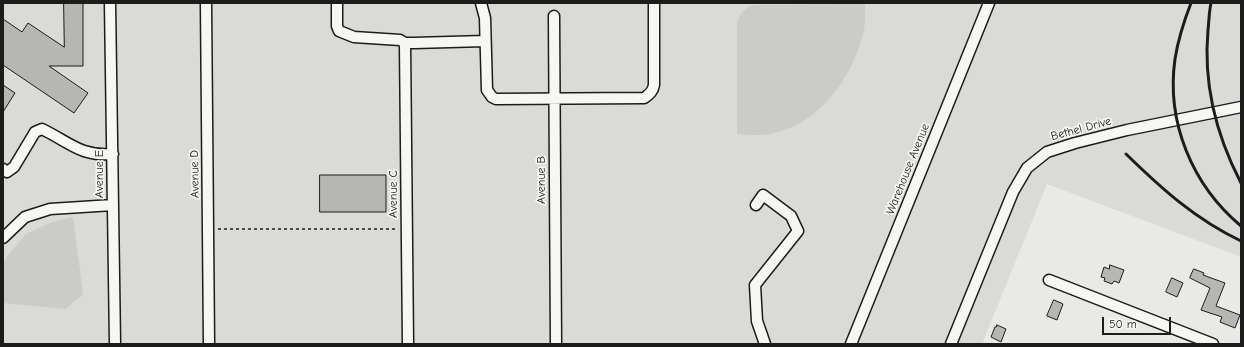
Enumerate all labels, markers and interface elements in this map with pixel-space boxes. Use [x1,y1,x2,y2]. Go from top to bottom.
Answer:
street label: Bethel Drive [1049,114,1113,144]
street label: Warehouse Avenue [883,121,933,217]
street label: Avenue E [93,150,107,198]
street label: Avenue D [187,150,203,198]
street label: Avenue B [535,156,549,204]
street label: Avenue C [387,170,401,218]
scale bar [1104,309,1173,335]
text: 50 m [1109,317,1137,331]

